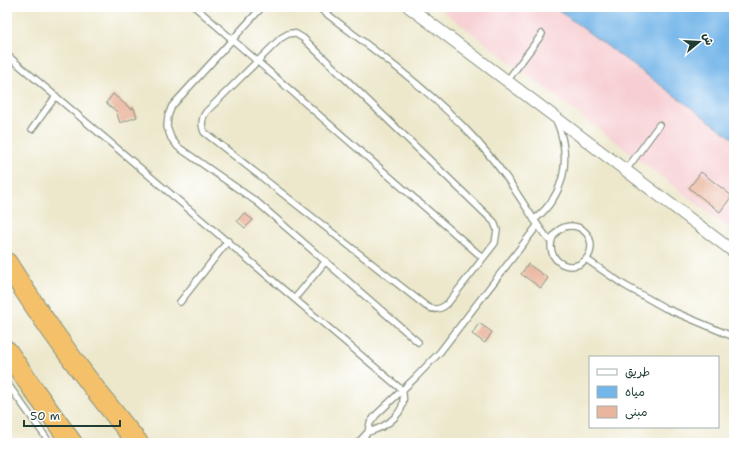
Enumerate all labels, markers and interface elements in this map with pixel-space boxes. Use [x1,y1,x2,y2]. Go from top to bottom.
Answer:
north arrow [679,22,719,62]
text: ش [699,31,717,47]
legend [589,356,719,428]
text: طريق [625,364,650,380]
text: مياه [625,384,645,400]
scale bar [24,402,120,428]
text: مبنى [625,404,648,420]
text: 50 m [30,408,60,424]

